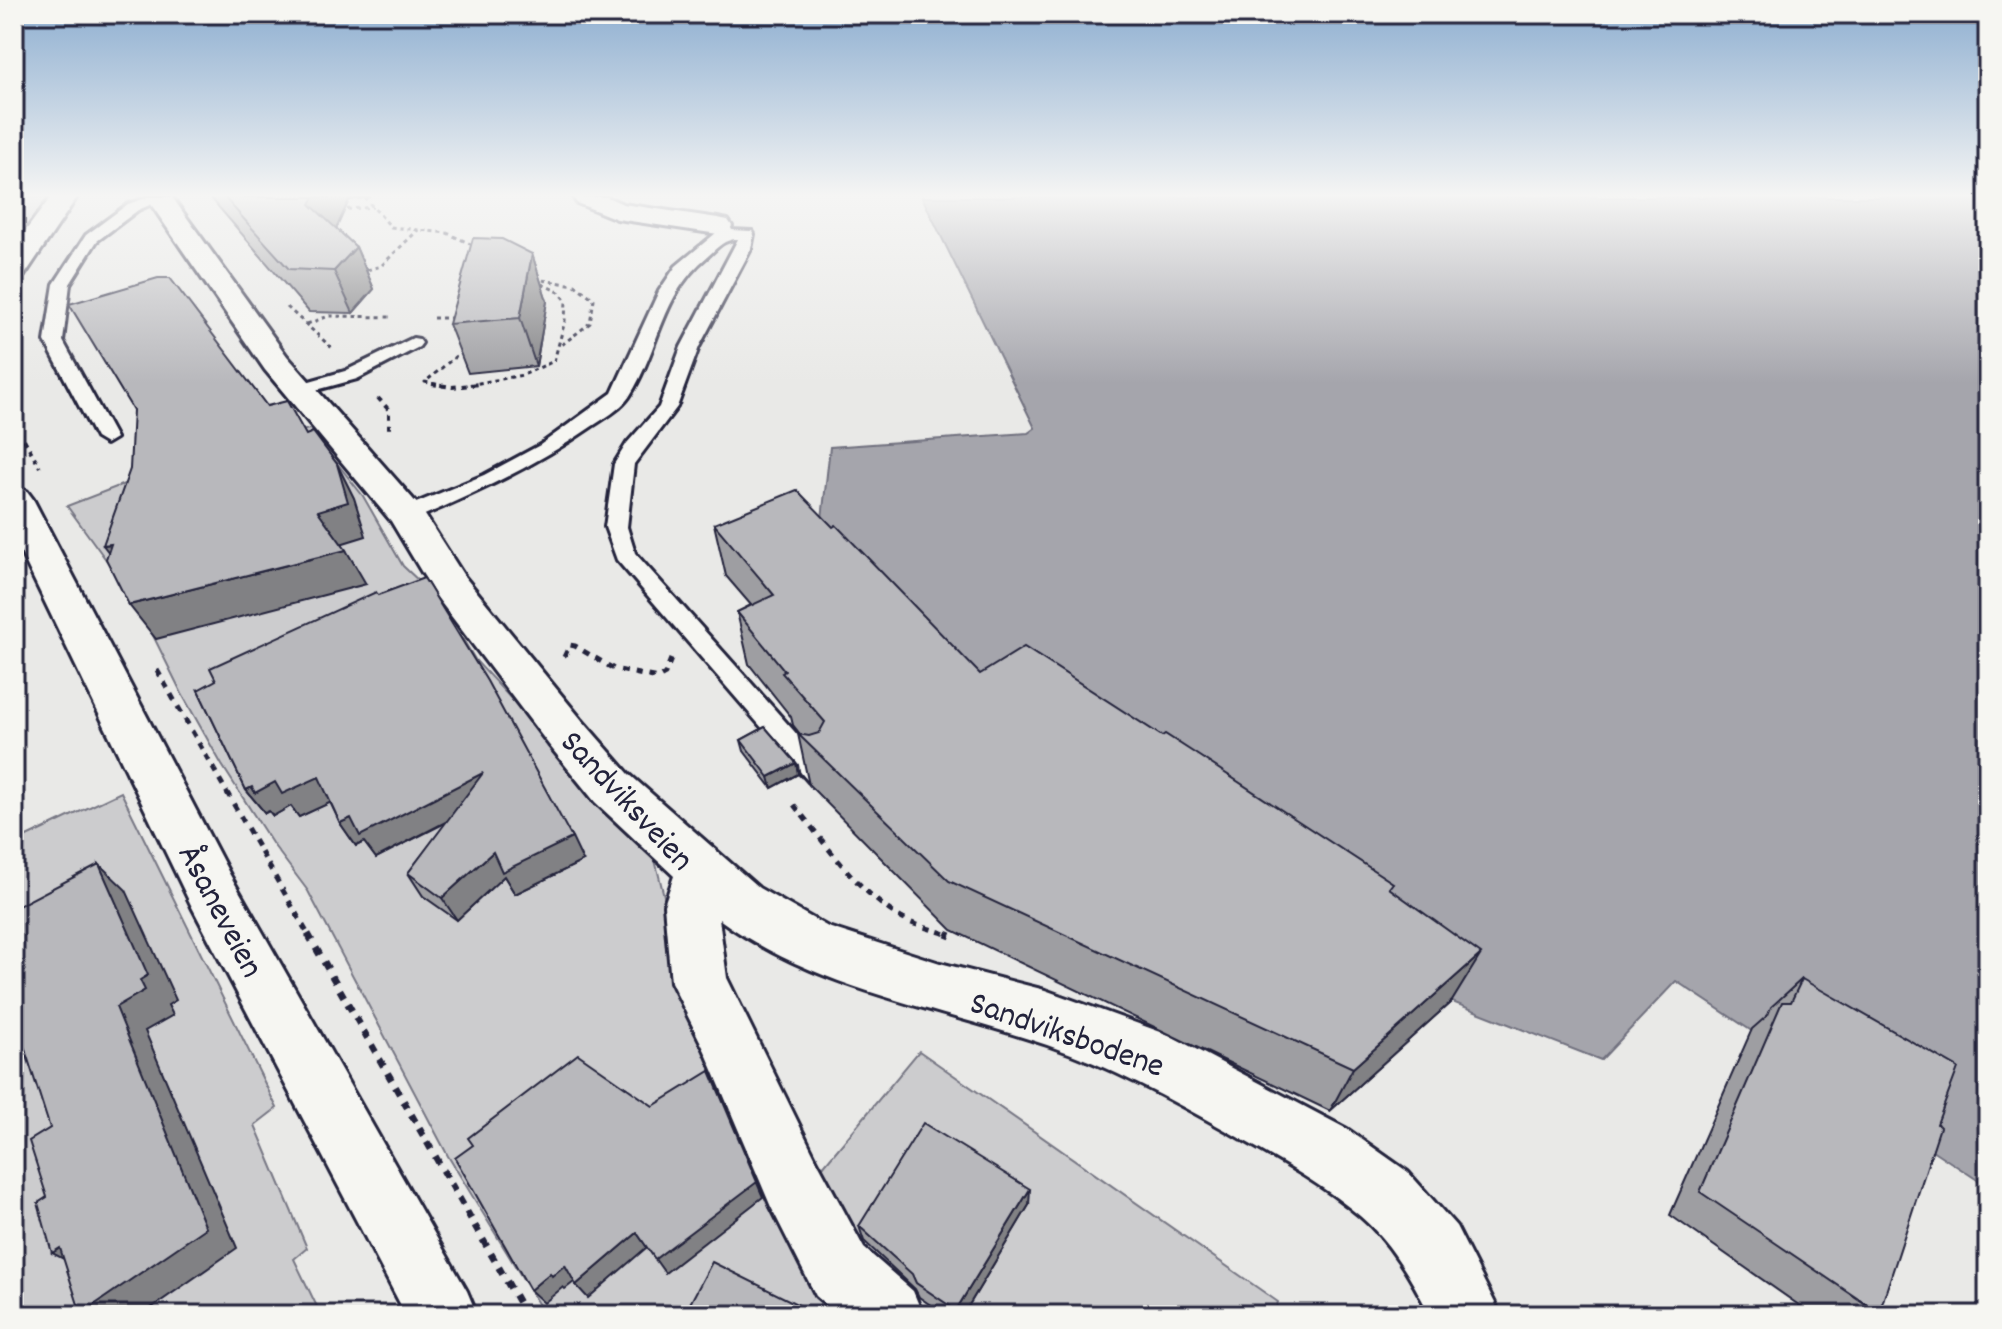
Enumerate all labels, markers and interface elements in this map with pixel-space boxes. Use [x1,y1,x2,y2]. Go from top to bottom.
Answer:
street label: Sandviksveien [547,721,703,884]
street label: Åsaneveien [163,837,274,988]
street label: Sandviksbodene [962,981,1170,1093]

